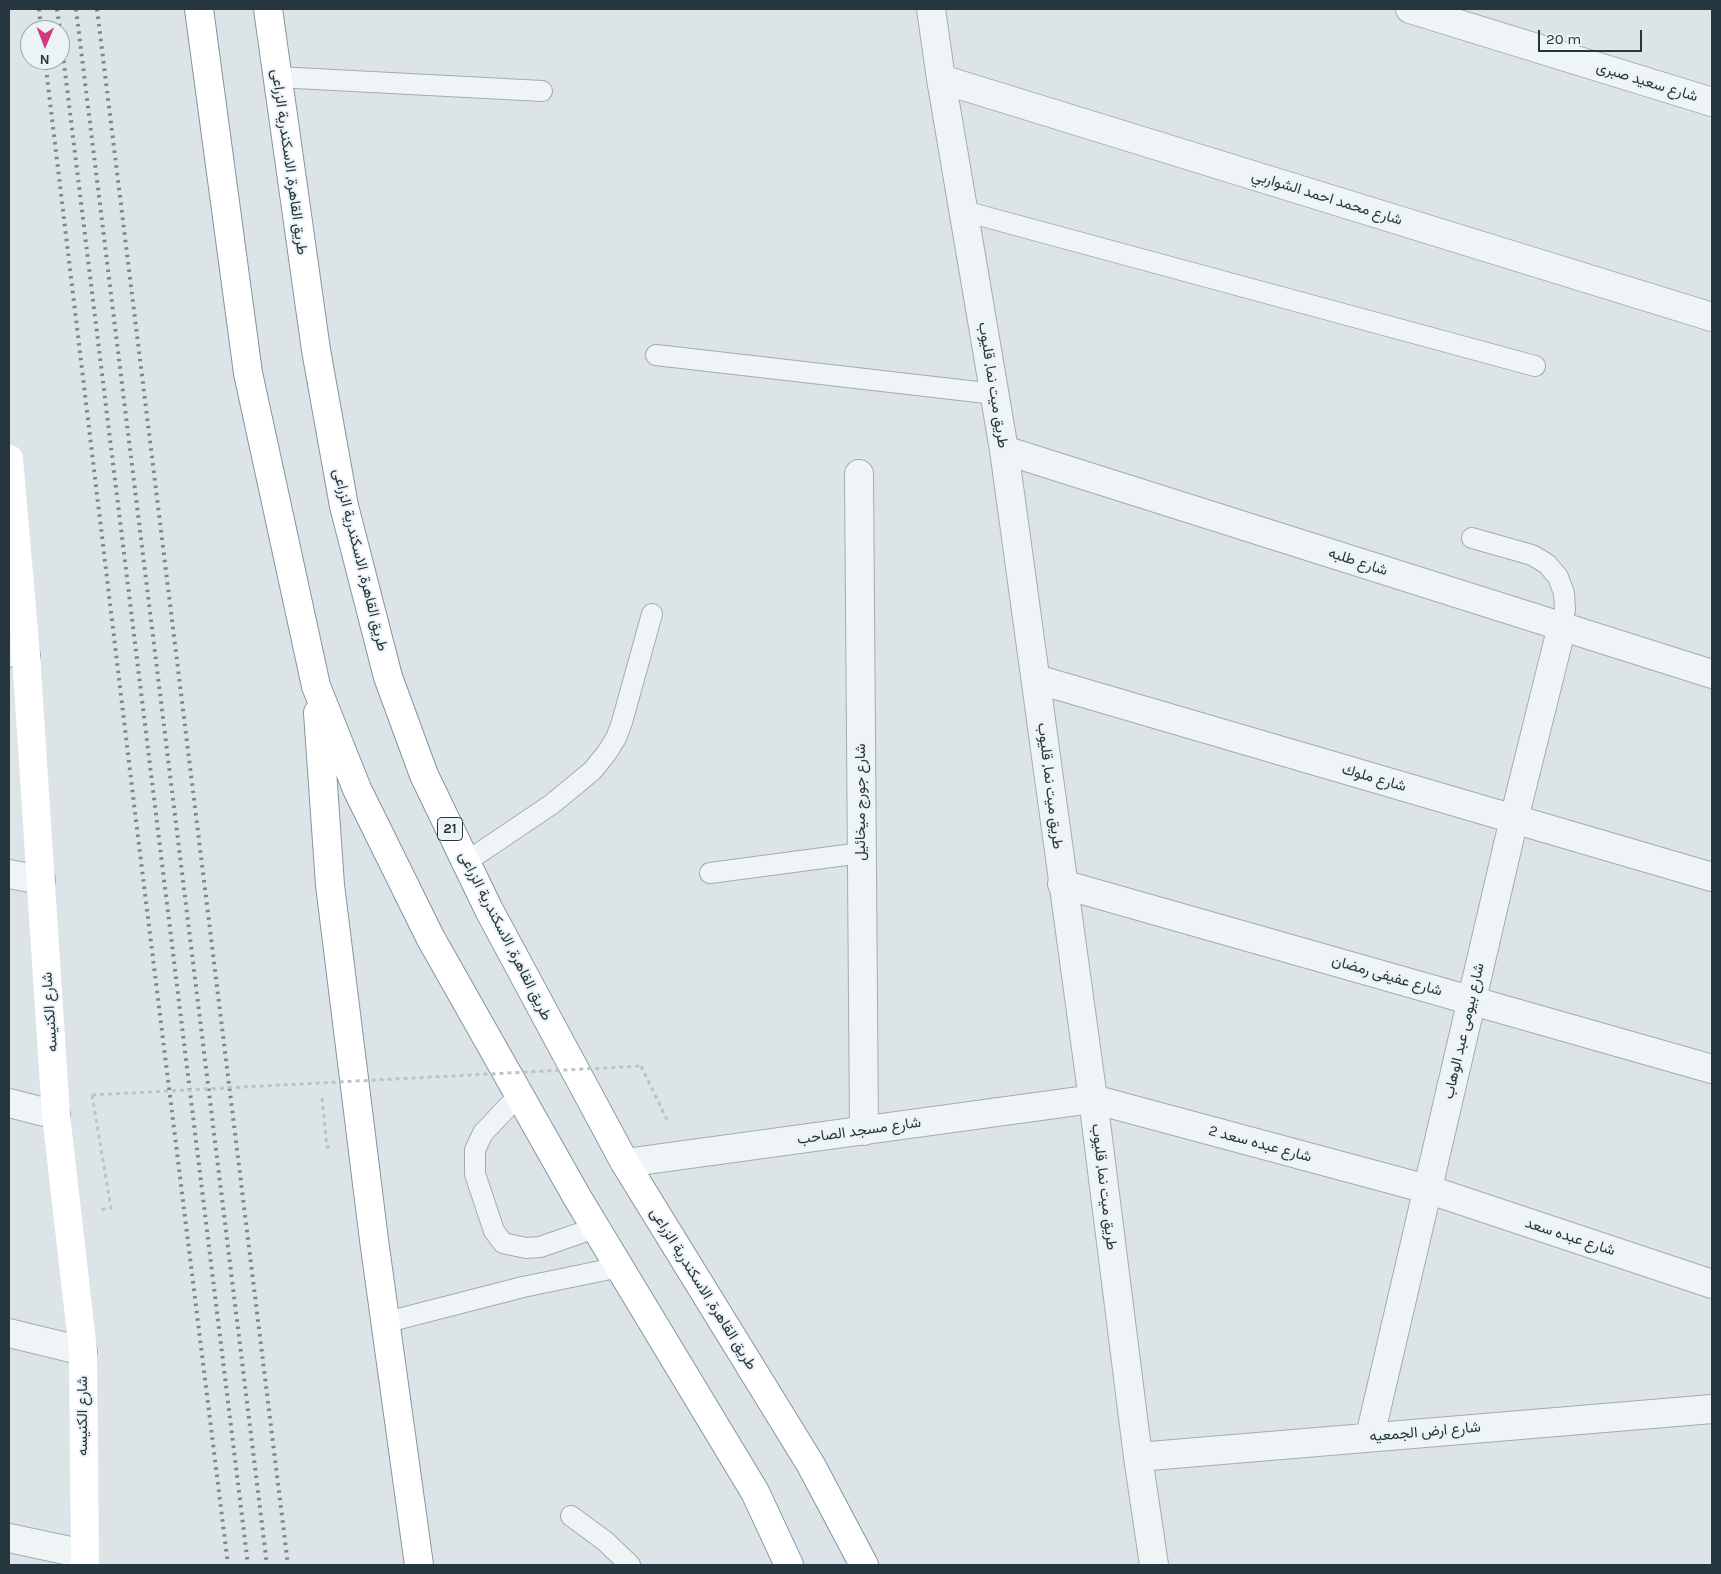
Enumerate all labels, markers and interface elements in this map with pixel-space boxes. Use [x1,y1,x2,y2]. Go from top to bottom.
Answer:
north arrow [20,20,70,70]
scale bar [1541,20,1645,52]
text: 20 m [1546,30,1581,48]
text: N [40,51,50,68]
street label: شارع سعيد صبرى [1594,58,1700,106]
street label: طريق القاهرة, الاسكندرية الزراعى [267,68,311,256]
street label: شارع محمد احمد الشواربي [1249,166,1405,230]
street label: طريق ميت نما, قليوب [974,321,1012,449]
street label: طريق القاهرة, الاسكندرية الزراعى [329,467,391,653]
street label: شارع طلبه [1326,544,1390,580]
street label: طريق ميت نما, قليوب [1033,722,1067,850]
street label: شارع جورج ميخائيل [852,743,870,861]
street label: شارع ملوك [1340,760,1408,796]
road number: 21 [438,818,462,841]
street label: طريق القاهرة, الاسكندرية الزراعى [454,848,556,1024]
street label: شارع عفيفى رمضان [1330,952,1444,1000]
street label: شارع بيومى عبد الوهاب [1440,961,1488,1101]
street label: شارع الكنيسه [38,971,62,1053]
street label: شارع مسجد الصاحب [796,1113,922,1149]
street label: شارع عبده سعد 2 [1207,1122,1313,1166]
street label: طريق ميت نما, قليوب [1087,1123,1121,1251]
street label: طريق القاهرة, الاسكندرية الزراعى [646,1205,760,1373]
street label: شارع عبده سعد [1523,1214,1617,1260]
street label: شارع الكنيسه [74,1376,92,1456]
street label: شارع ارض الجمعيه [1368,1418,1482,1446]

